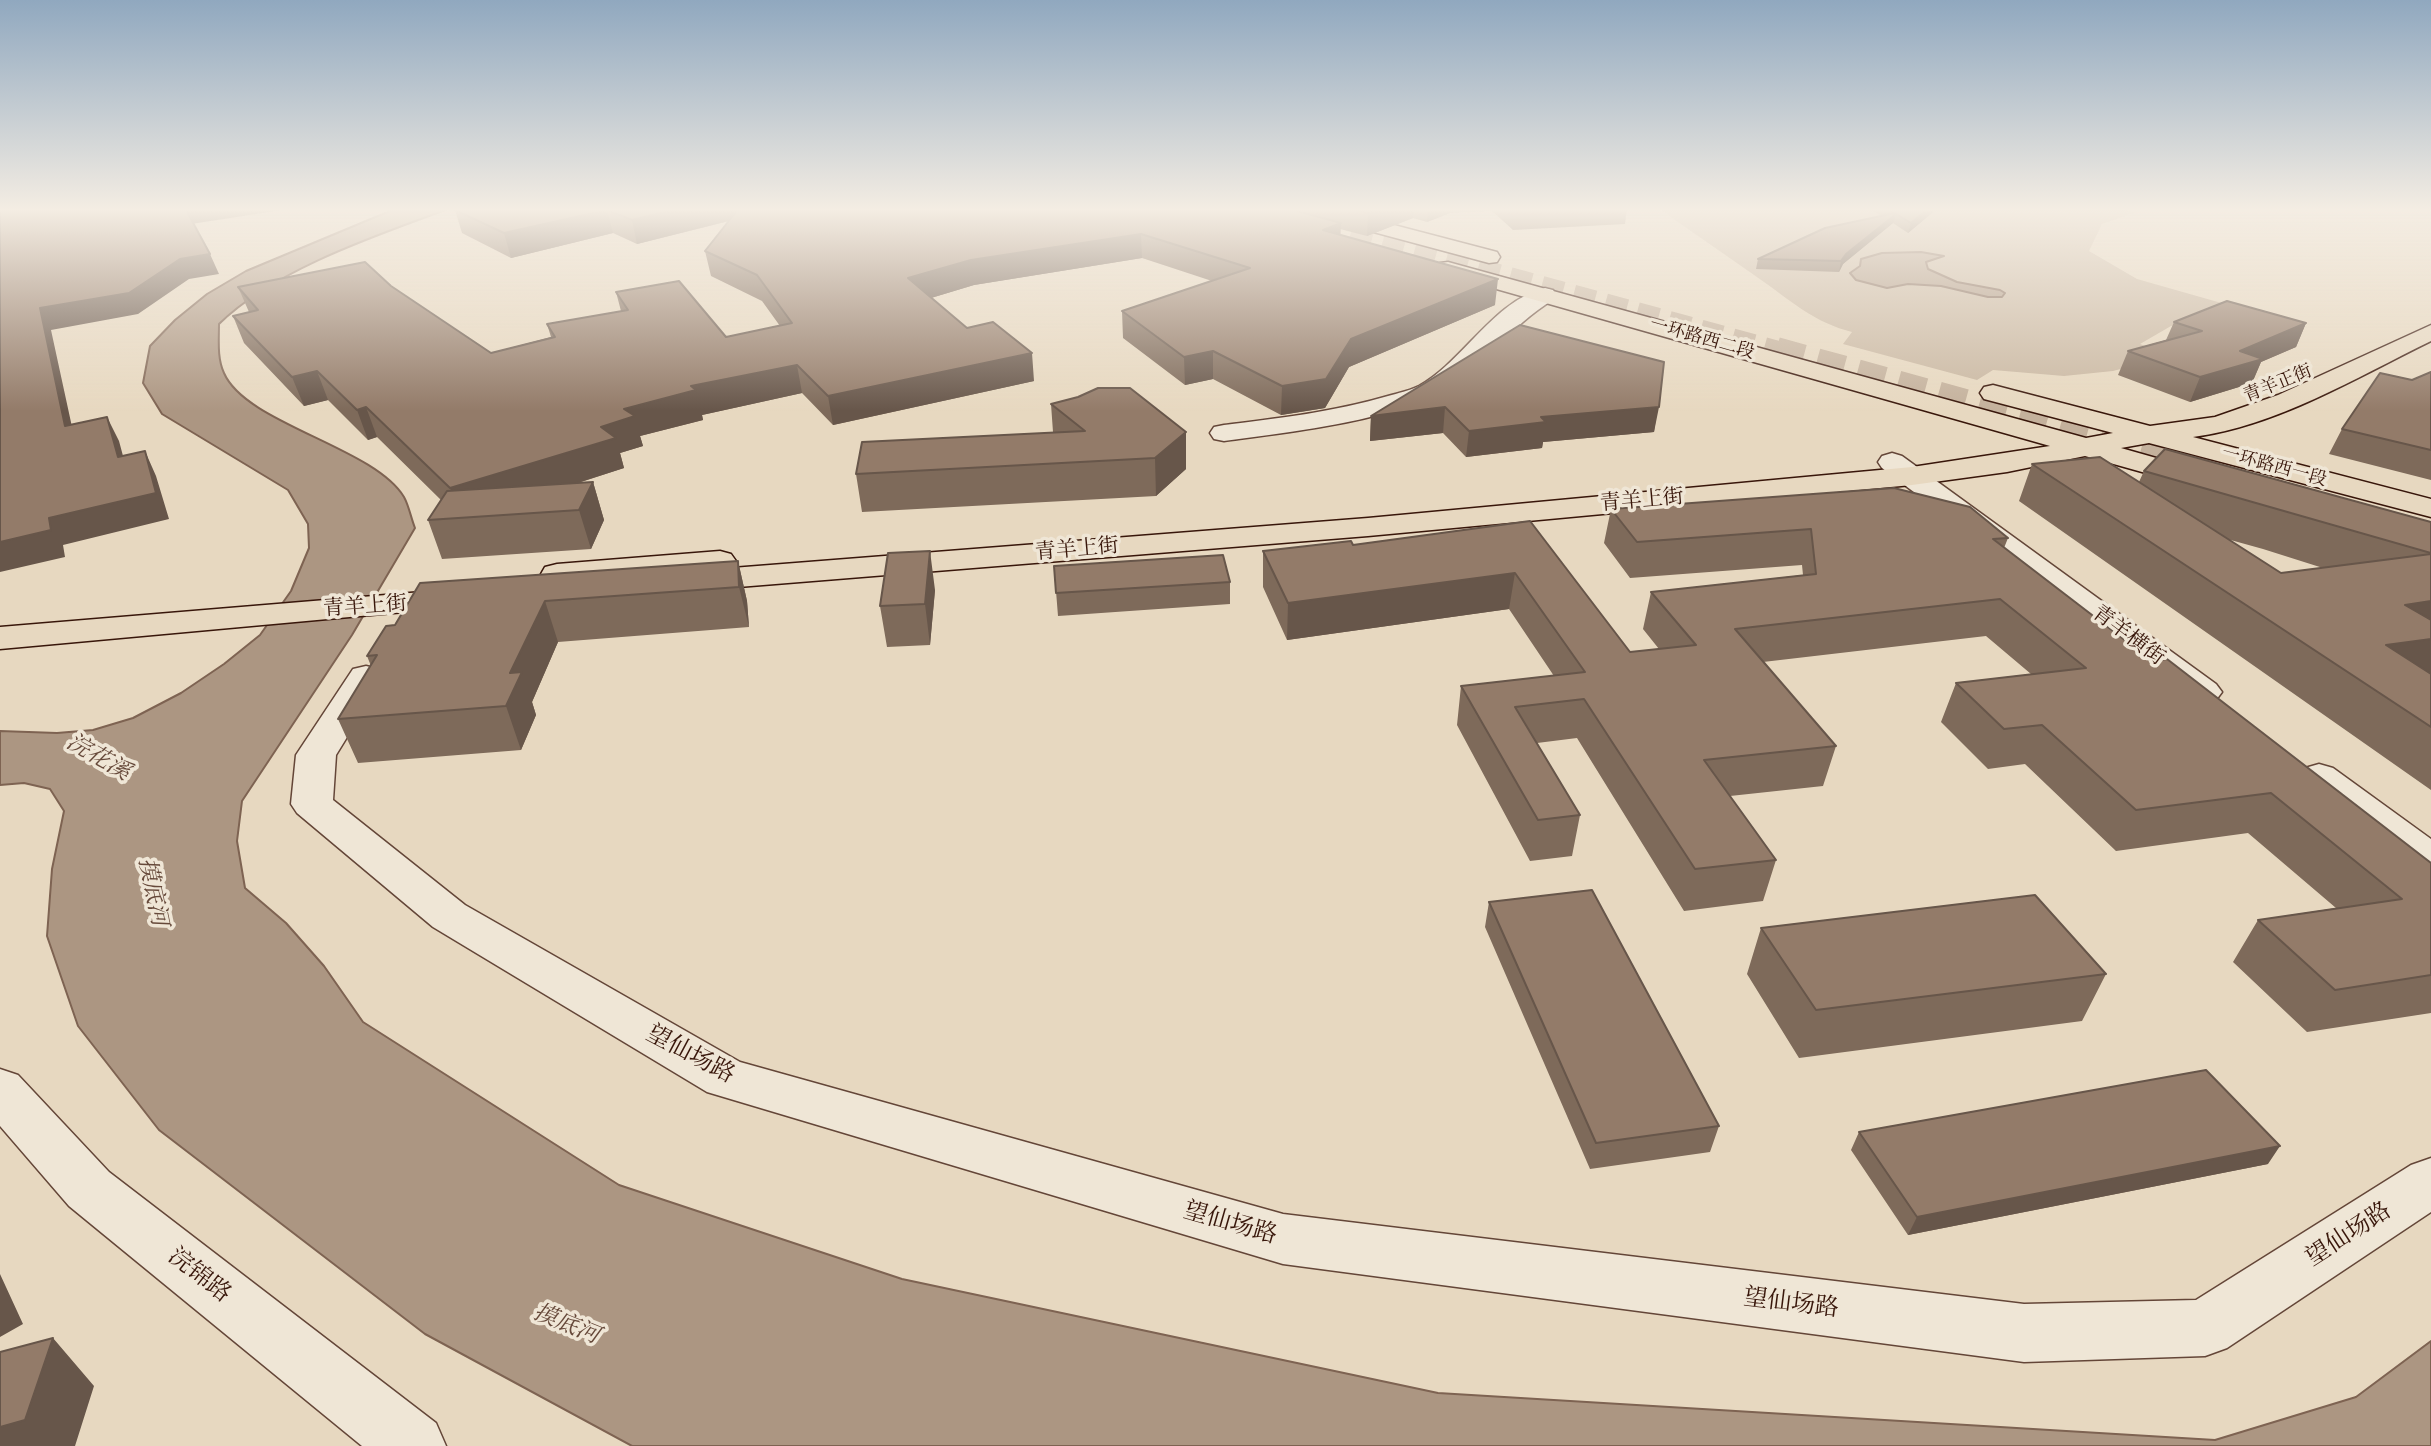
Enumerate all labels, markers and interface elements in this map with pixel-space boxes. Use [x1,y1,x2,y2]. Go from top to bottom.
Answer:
street label: 一环路西二段 [1647,314,1757,364]
street label: 青羊正街 [2241,361,2315,407]
street label: 一环路西一段 [2219,443,2329,491]
street label: 青羊上街 [1599,485,1685,517]
street label: 青羊上街 [1034,534,1120,566]
street label: 青羊上街 [322,592,408,622]
street label: 青羊横街 [2087,601,2169,671]
water label: 浣花溪 [61,729,135,787]
water label: 摸底河 [131,855,173,929]
street label: 望仙场路 [641,1020,739,1090]
street label: 望仙场路 [1180,1197,1280,1251]
street label: 望仙场路 [2301,1197,2397,1273]
street label: 浣锦路 [162,1242,236,1310]
street label: 望仙场路 [1742,1284,1840,1324]
water label: 摸底河 [529,1299,603,1351]

